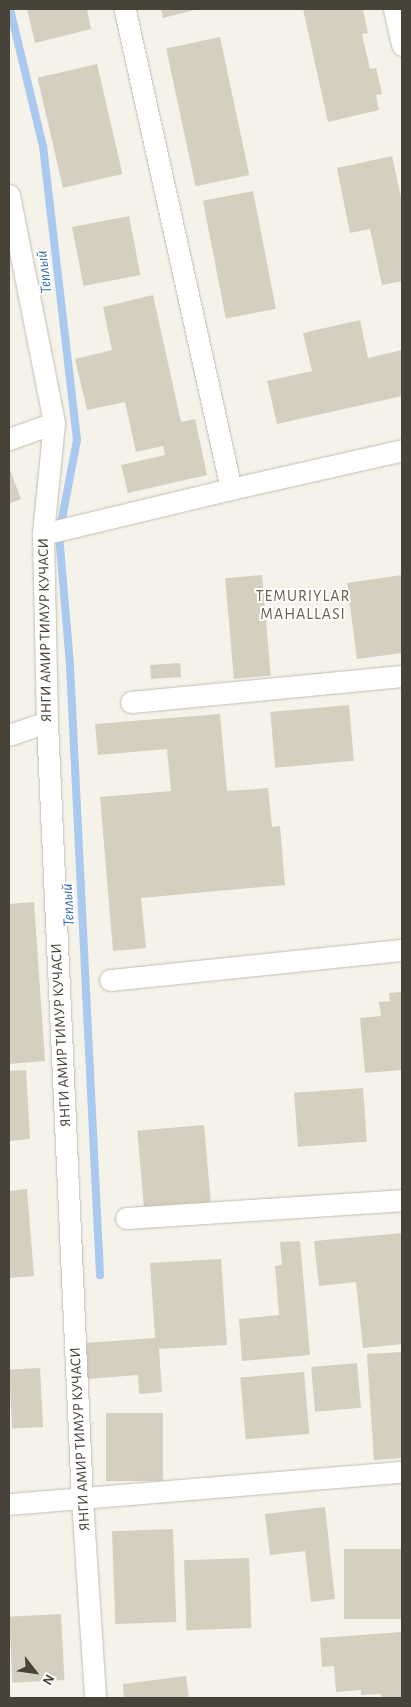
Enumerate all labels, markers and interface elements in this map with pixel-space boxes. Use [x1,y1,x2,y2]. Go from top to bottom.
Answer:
water label: Теплый [32,249,56,295]
street label: ЯНГИ АМИР ТИМУР КУЧАСИ [34,538,56,722]
district label: TEMURIYLAR MAHALLASI [254,586,352,624]
water label: Теплый [57,883,79,927]
street label: ЯНГИ АМИР ТИМУР КУЧАСИ [47,943,75,1127]
street label: ЯНГИ АМИР ТИМУР КУЧАСИ [66,1347,94,1531]
north arrow [10,1647,60,1697]
text: N [39,1672,56,1687]

